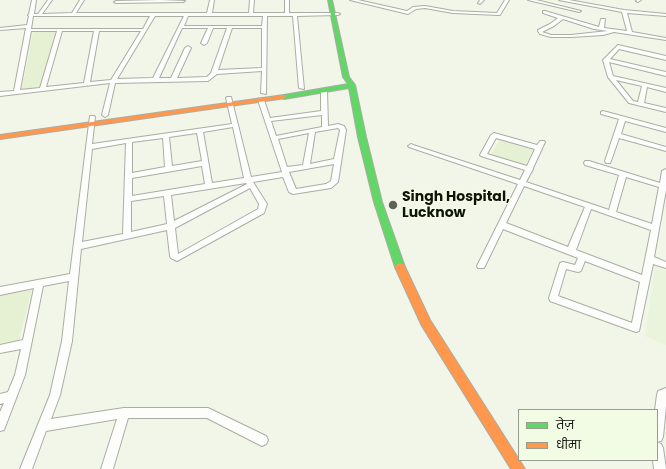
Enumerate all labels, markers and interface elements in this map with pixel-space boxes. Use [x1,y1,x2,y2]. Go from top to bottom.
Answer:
place label: Singh Hospital, Lucknow [402,189,510,222]
marker: Singh Hospital, Lucknow [387,199,399,211]
legend [518,409,658,461]
text: तेज़ [556,416,574,433]
text: धीमा [556,436,581,453]

